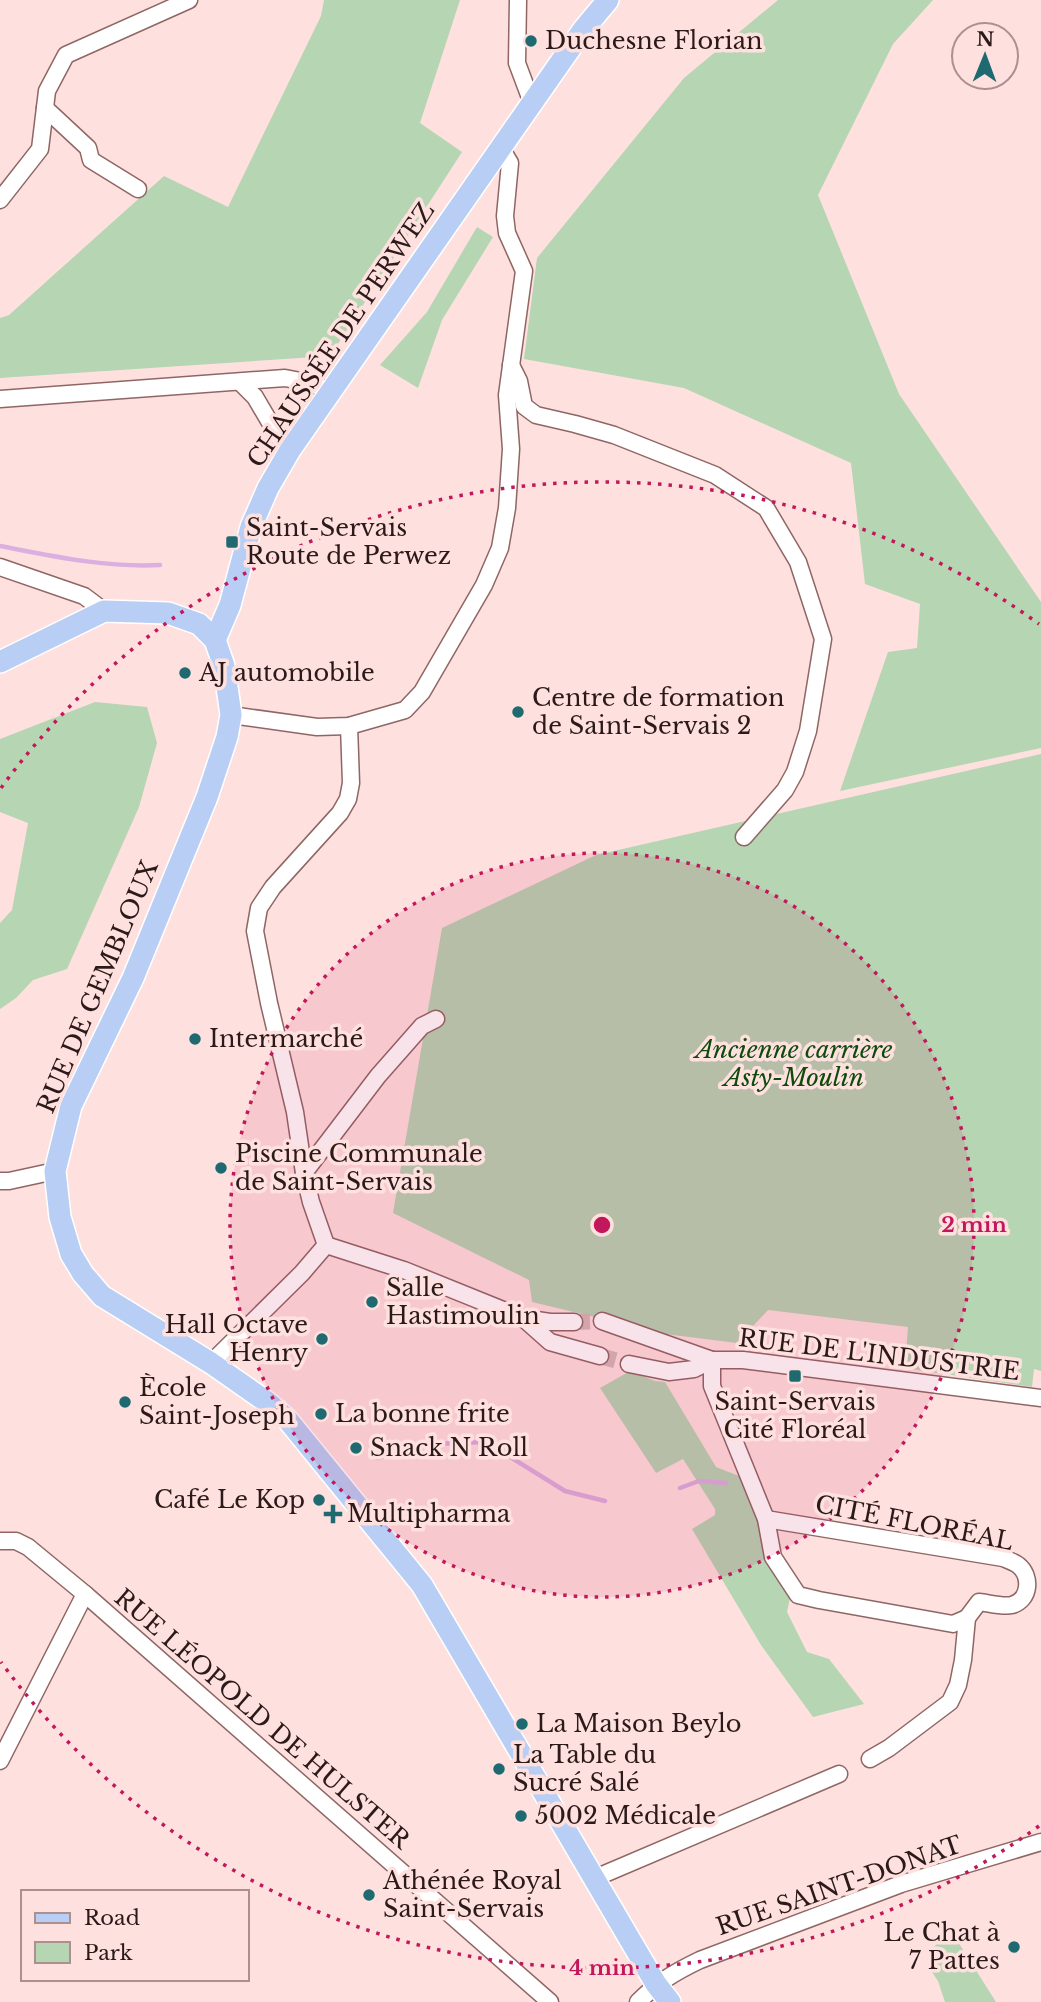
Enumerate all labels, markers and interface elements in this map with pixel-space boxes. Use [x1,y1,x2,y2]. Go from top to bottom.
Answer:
north arrow [950,21,1020,91]
place label: Duchesne Florian [545,26,763,55]
text: N [976,28,995,51]
marker: Duchesne Florian [523,33,539,49]
street label: CHAUSSÉE DE PERWEZ [241,197,440,473]
place label: Saint-Servais Route de Perwez [246,513,451,570]
marker: Saint-Servais Route de Perwez [224,534,240,550]
place label: AJ automobile [198,658,375,687]
marker: AJ automobile [177,665,193,681]
place label: Centre de formation de Saint-Servais 2 [532,683,785,740]
marker: Centre de formation de Saint-Servais 2 [510,704,526,720]
street label: RUE DE GEMBLOUX [31,856,164,1117]
place label: Intermarché [209,1024,363,1053]
marker: Intermarché [187,1031,203,1047]
park label: Ancienne carrière Asty-Moulin [692,1035,893,1092]
place label: Piscine Communale de Saint-Servais [235,1139,483,1196]
marker: Piscine Communale de Saint-Servais [213,1160,229,1176]
text: 2 min [941,1212,1007,1238]
centre of rings [590,1213,614,1237]
place label: Salle Hastimoulin [386,1273,540,1330]
marker: Salle Hastimoulin [364,1294,380,1310]
place label: Hall Octave Henry [165,1310,309,1367]
street label: RUE DE L'INDUSTRIE [737,1323,1021,1386]
marker: Hall Octave Henry [314,1331,330,1347]
marker: Saint-Servais Cité Floréal [787,1368,803,1384]
place label: Ècole Saint-Joseph [139,1373,295,1430]
place label: Saint-Servais Cité Floréal [714,1387,876,1444]
marker: Ècole Saint-Joseph [117,1394,133,1410]
place label: La bonne frite [335,1399,510,1428]
marker: La bonne frite [313,1406,329,1422]
place label: Snack N Roll [370,1433,528,1462]
marker: Snack N Roll [348,1440,364,1456]
place label: Café Le Kop [154,1485,305,1514]
street label: CITÉ FLORÉAL [813,1489,1015,1556]
marker: Café Le Kop [311,1492,327,1508]
place label: Multipharma [347,1499,511,1528]
marker: Multipharma [325,1506,341,1522]
street label: RUE LÉOPOLD DE HULSTER [109,1583,417,1855]
place label: La Maison Beylo [536,1709,742,1738]
marker: La Maison Beylo [514,1716,530,1732]
place label: La Table du Sucré Salé [513,1740,656,1797]
marker: La Table du Sucré Salé [491,1761,507,1777]
place label: 5002 Médicale [535,1801,716,1830]
marker: 5002 Médicale [513,1808,529,1824]
street label: RUE SAINT-DONAT [712,1830,965,1941]
place label: Athénée Royal Saint-Servais [382,1866,562,1923]
marker: Athénée Royal Saint-Servais [361,1887,377,1903]
legend [21,1890,248,1981]
text: Road [84,1905,140,1931]
place label: Le Chat à 7 Pattes [884,1918,1001,1975]
marker: Le Chat à 7 Pattes [1006,1939,1022,1955]
text: Park [84,1940,133,1966]
text: 4 min [569,1955,635,1981]

